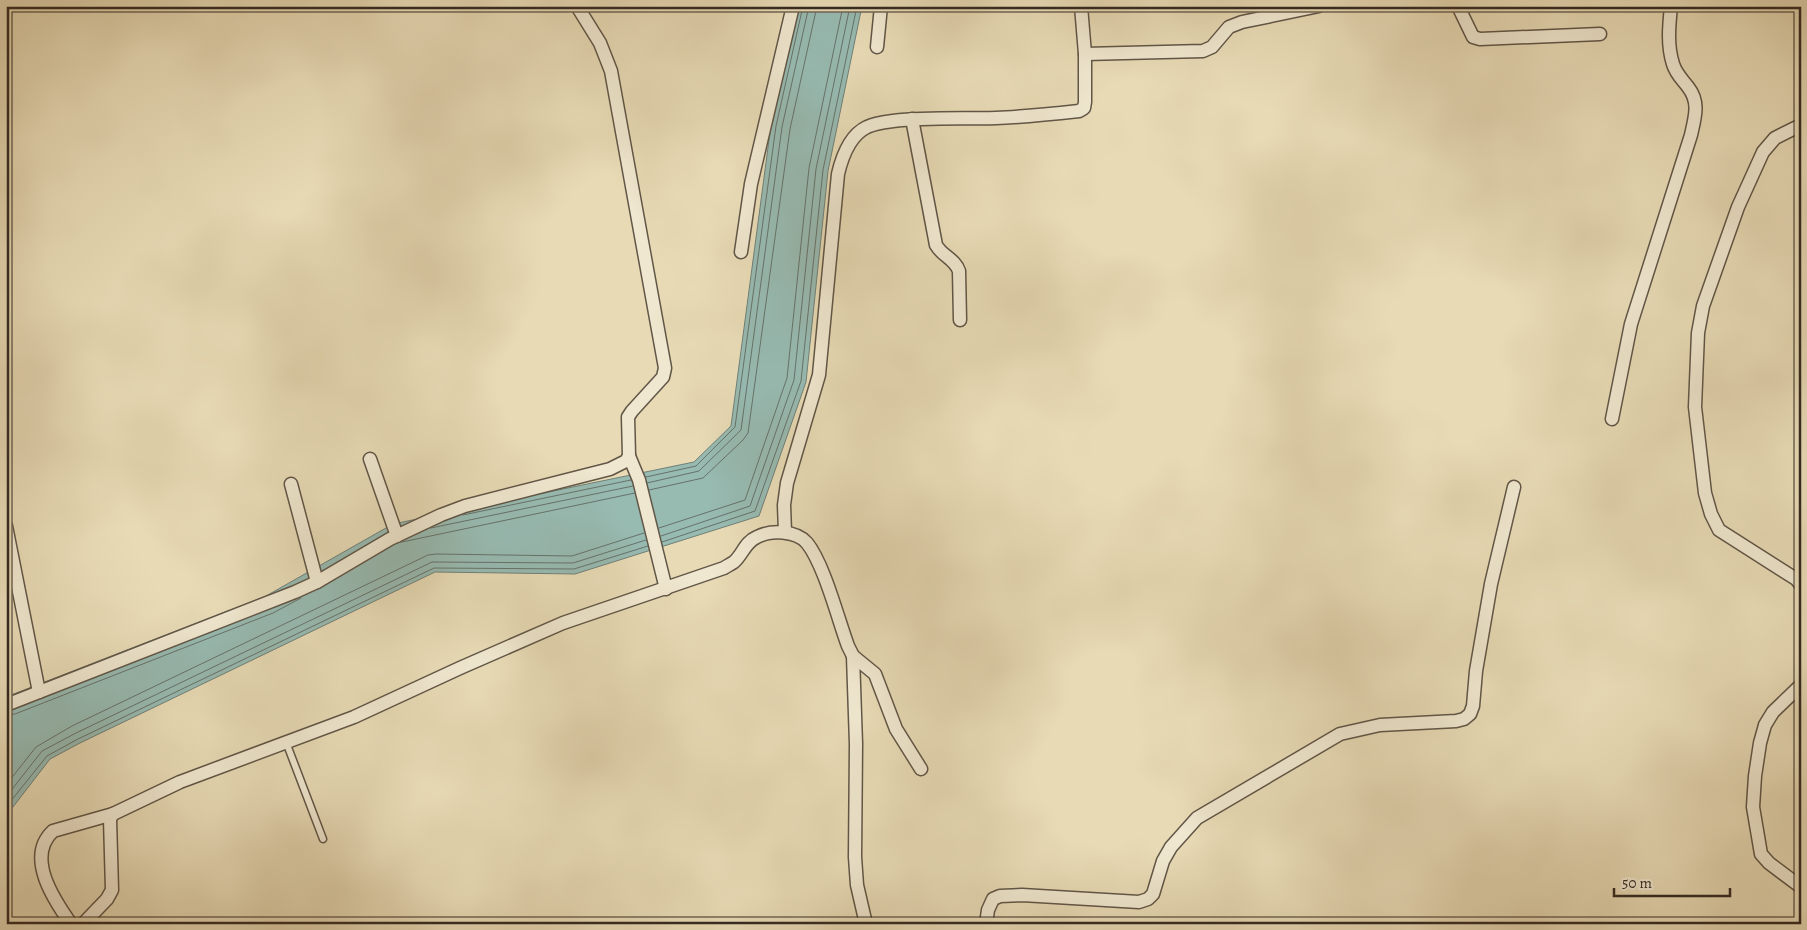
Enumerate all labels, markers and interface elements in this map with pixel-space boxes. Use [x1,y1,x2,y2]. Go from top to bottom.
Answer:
scale bar [1614,865,1731,897]
text: 50 m [1622,873,1652,893]

